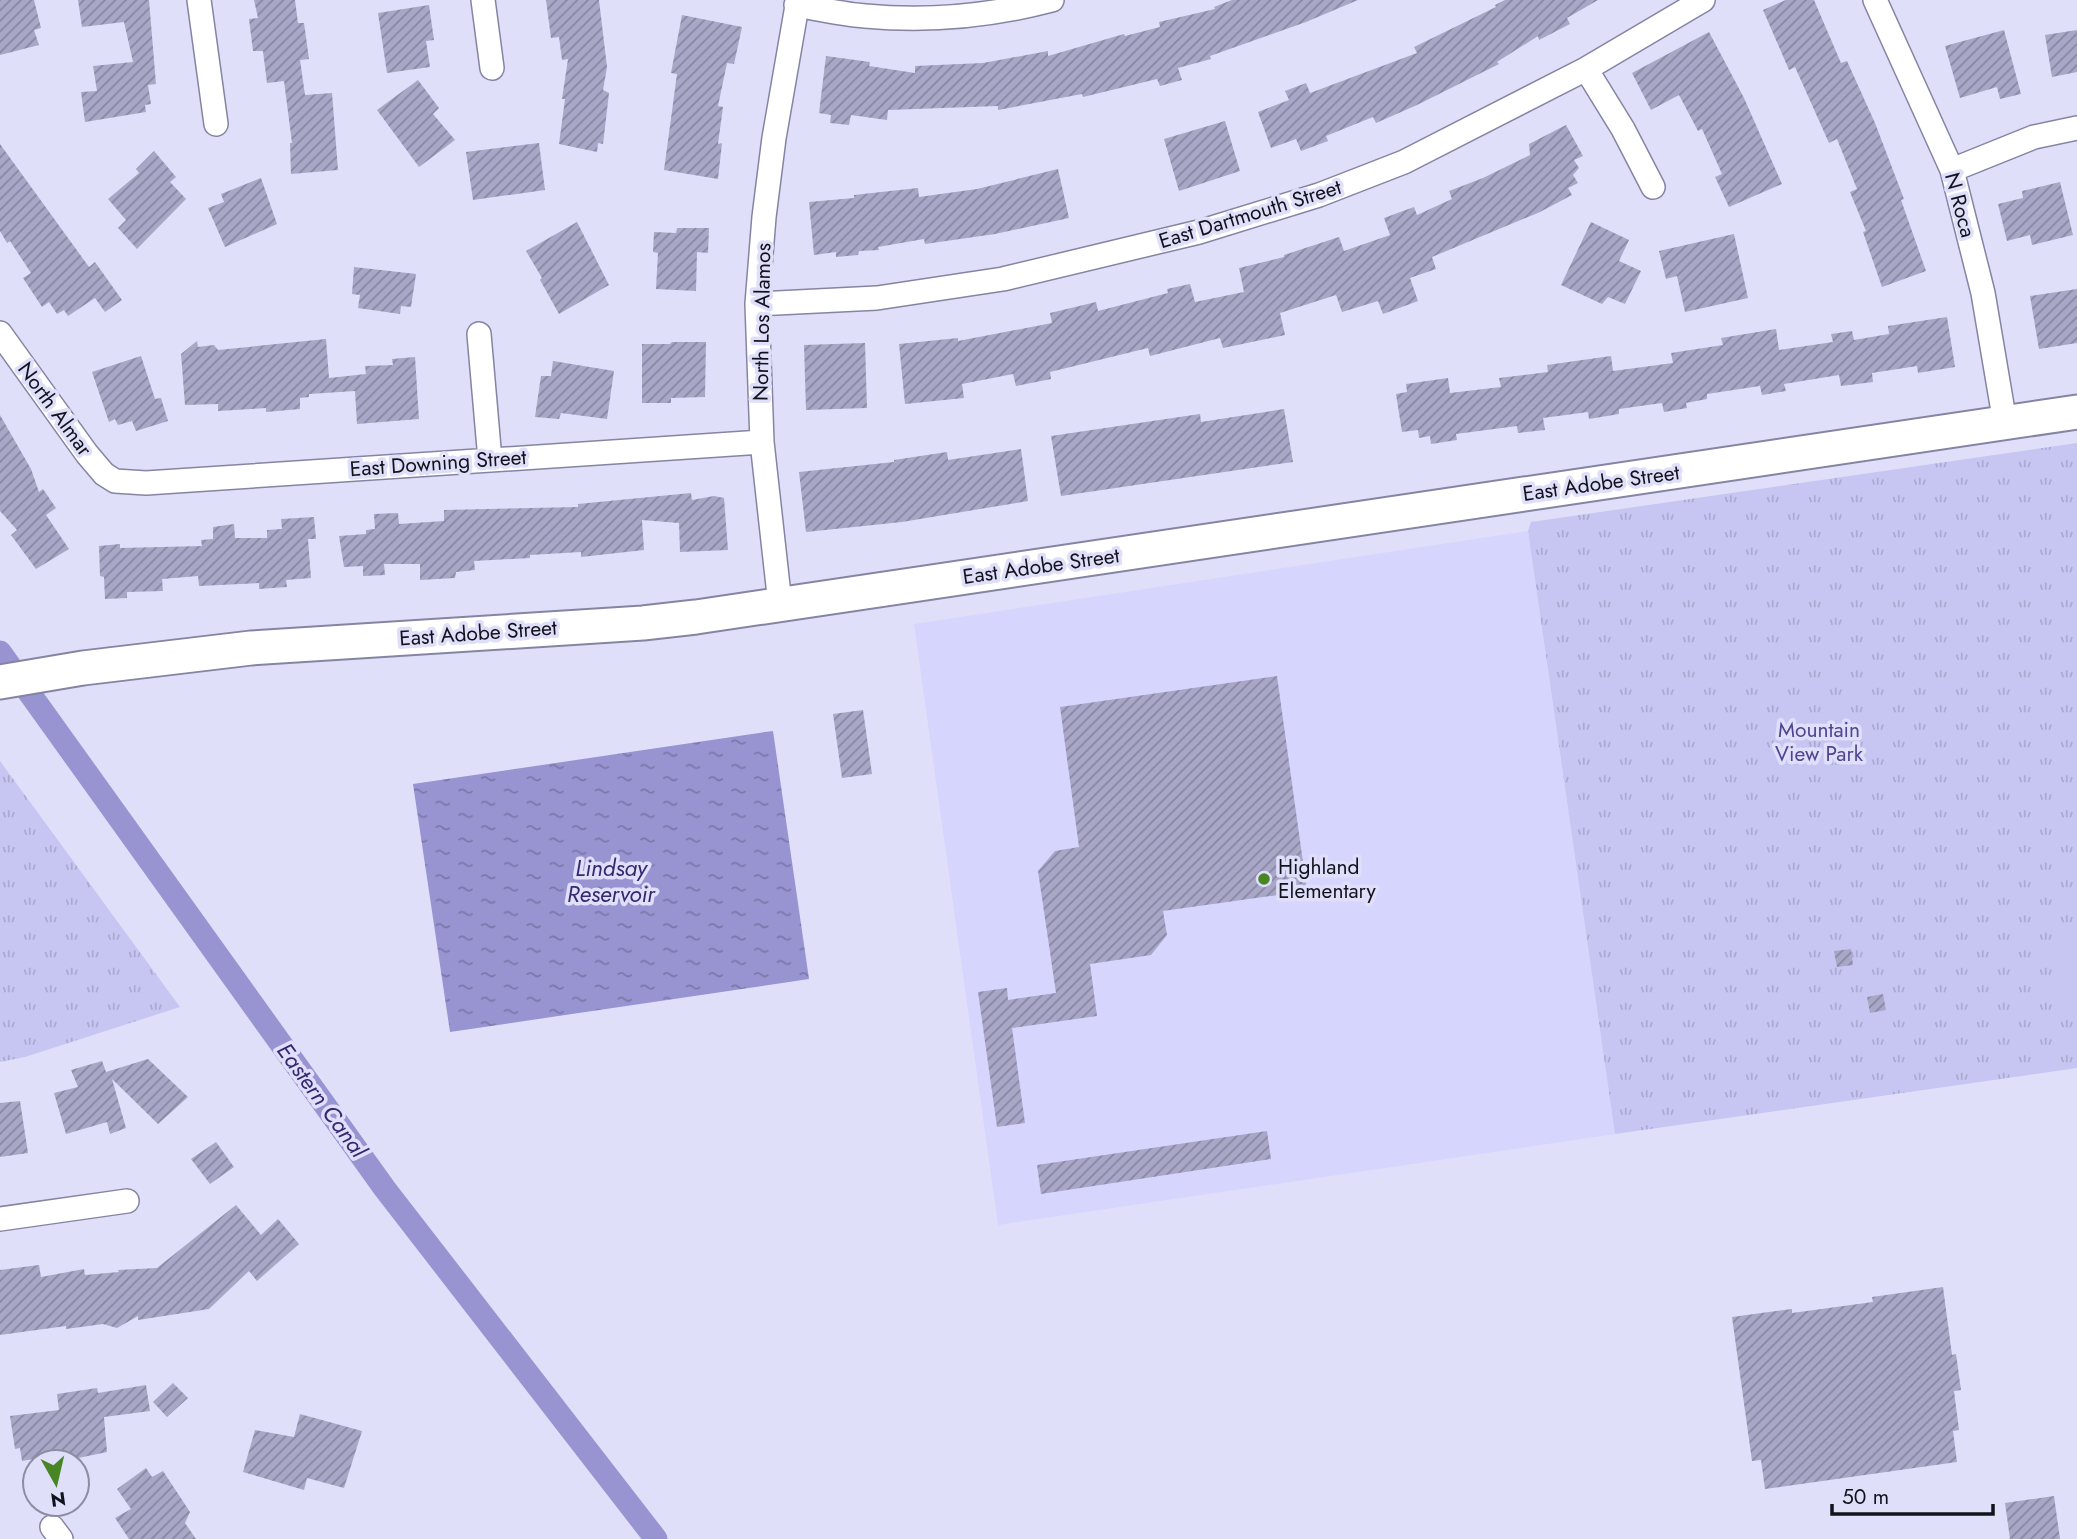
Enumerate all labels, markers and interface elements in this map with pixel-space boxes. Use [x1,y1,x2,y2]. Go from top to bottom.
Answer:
street label: N Roca [1937,169,1983,241]
street label: East Dartmouth Street [1155,172,1345,256]
street label: North Los Alamos [746,243,778,401]
street label: North Almar [11,356,100,463]
street label: East Downing Street [349,442,527,484]
street label: East Adobe Street [1521,457,1681,509]
street label: East Adobe Street [961,540,1121,592]
street label: East Adobe Street [398,613,558,653]
park label: Mountain View Park [1775,715,1864,769]
water label: Lindsay Reservoir [567,851,656,911]
place label: Highland Elementary [1278,852,1376,906]
marker: Highland Elementary [1256,871,1272,887]
water label: Eastern Canal [269,1036,376,1165]
north arrow [21,1448,91,1518]
scale bar [1832,1472,1993,1516]
text: 50 m [1842,1482,1889,1512]
text: N [49,1485,68,1514]

